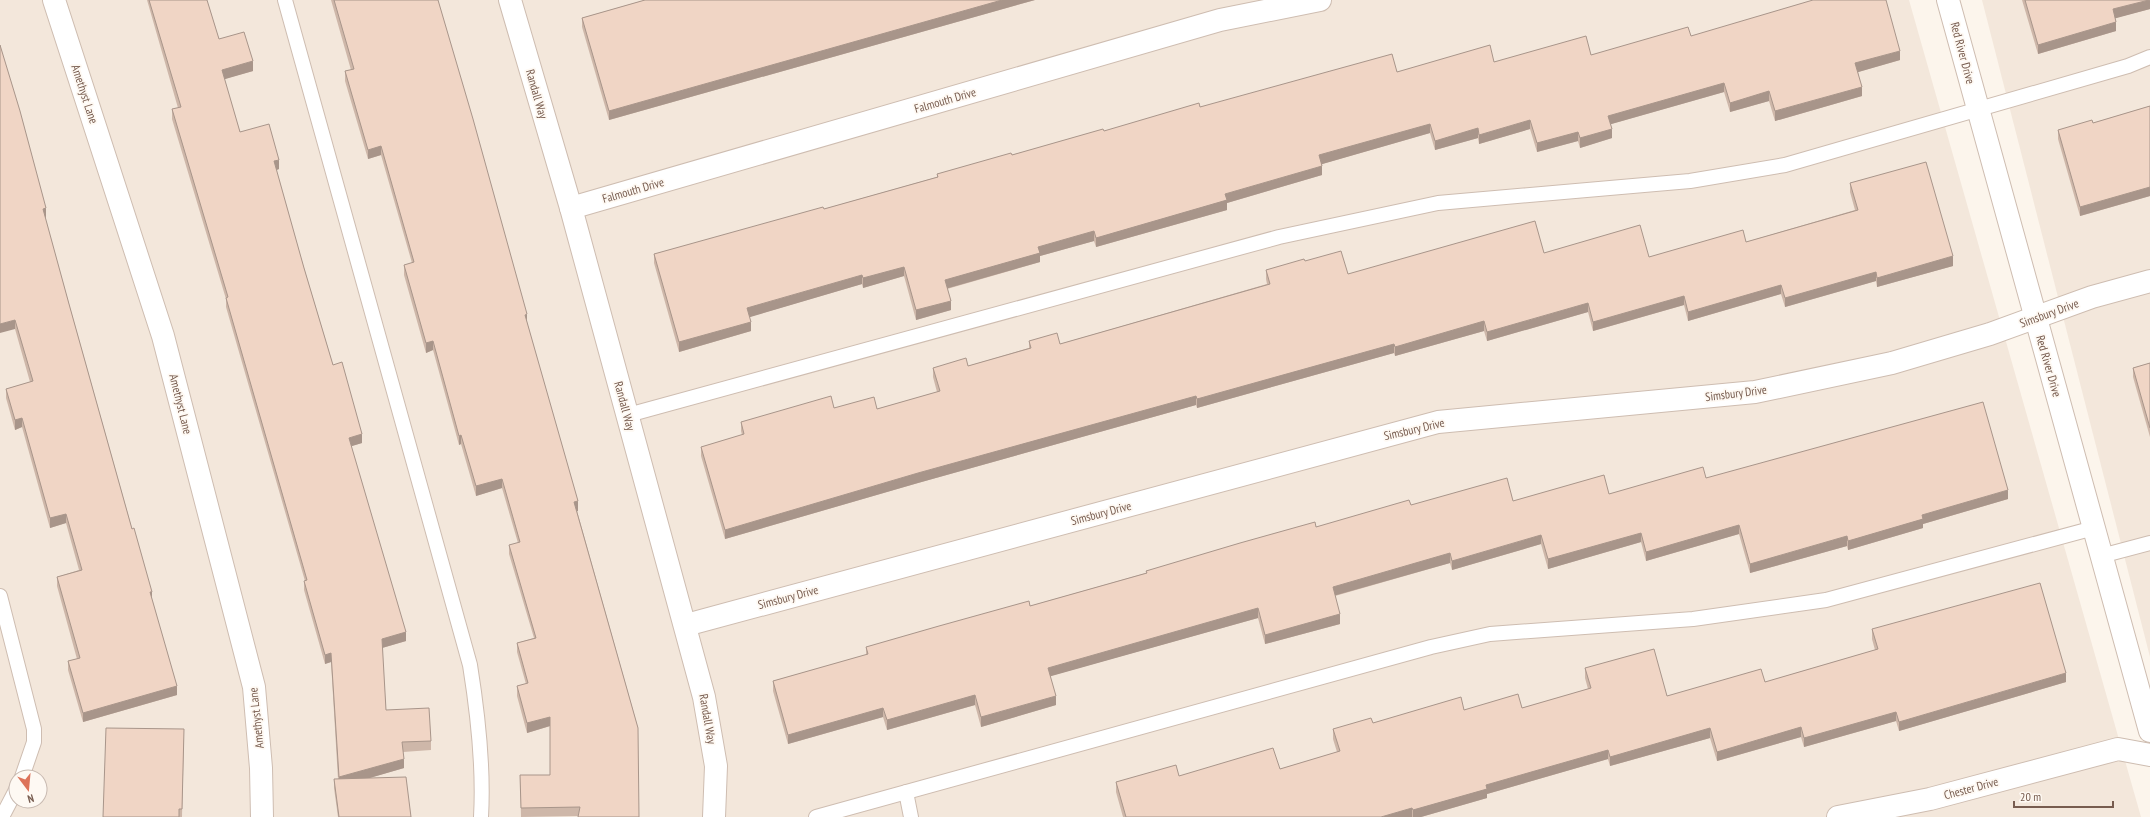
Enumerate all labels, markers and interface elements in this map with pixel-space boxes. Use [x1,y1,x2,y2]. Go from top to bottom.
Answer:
street label: Red River Drive [1948,20,1978,86]
street label: Amethyst Lane [68,63,102,125]
street label: Randall Way [523,68,551,121]
street label: Falmouth Drive [912,84,978,116]
street label: Falmouth Drive [600,174,666,206]
street label: Simsbury Drive [2017,295,2081,331]
street label: Red River Drive [2033,333,2065,399]
street label: Amethyst Lane [166,372,196,436]
street label: Randall Way [611,380,639,433]
street label: Simsbury Drive [1704,382,1768,404]
street label: Simsbury Drive [1382,415,1446,443]
street label: Simsbury Drive [1069,498,1133,528]
street label: Simsbury Drive [756,582,820,612]
street label: Amethyst Lane [245,687,267,749]
street label: Randall Way [696,693,720,746]
north arrow [8,769,48,809]
street label: Chester Drive [1942,774,2000,802]
scale bar [2014,783,2113,809]
text: 20 m [2020,789,2041,804]
text: N [26,791,36,806]

